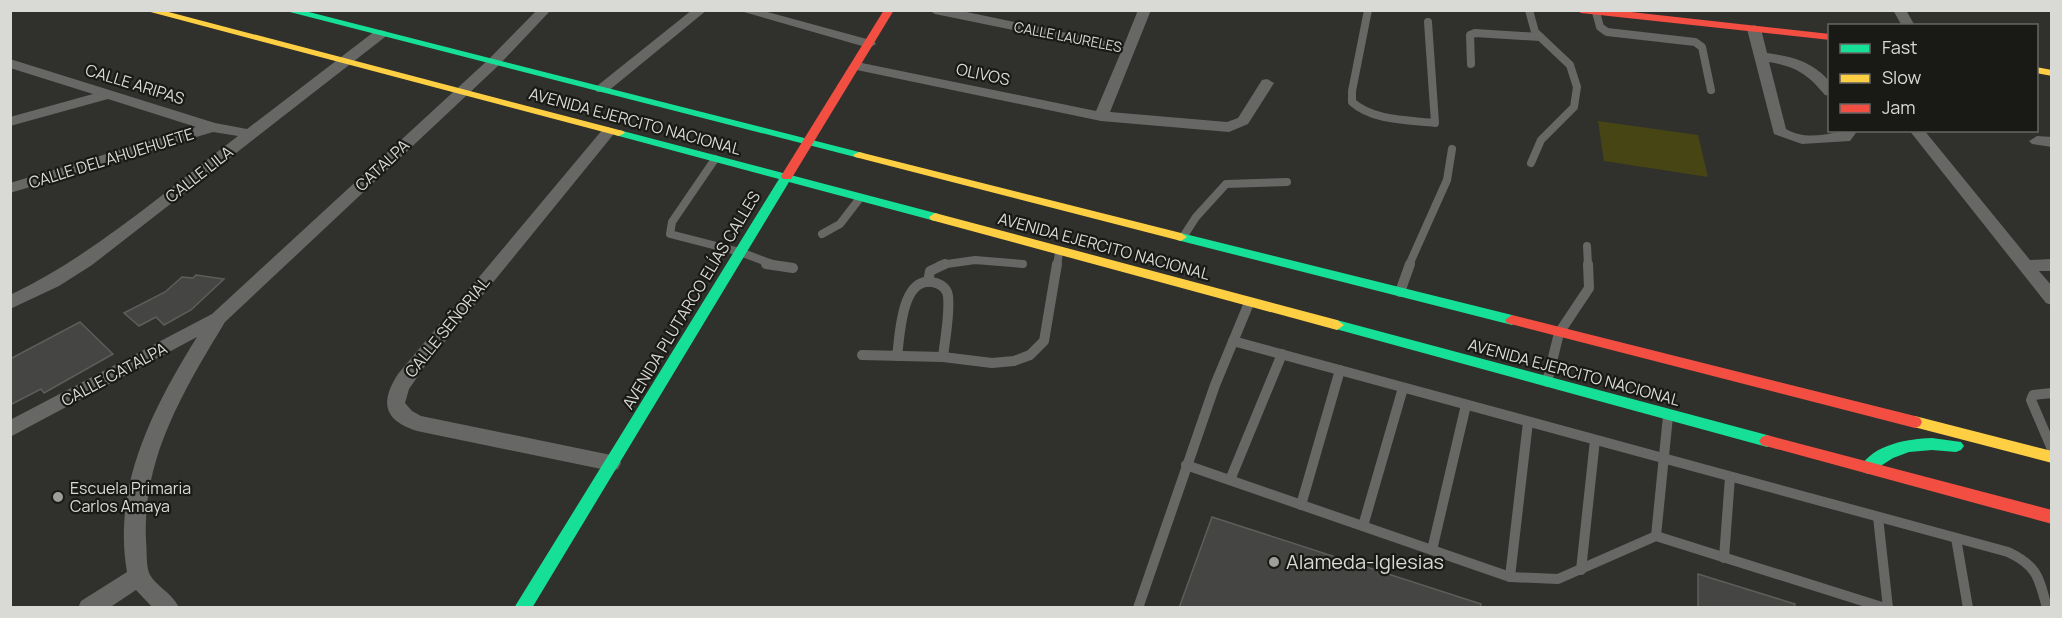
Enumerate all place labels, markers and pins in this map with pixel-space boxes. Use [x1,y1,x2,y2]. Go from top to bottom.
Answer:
place label: Escuela Primaria Carlos Amaya [70,477,191,517]
marker: Escuela Primaria Carlos Amaya [51,490,65,504]
place label: Alameda-Iglesias [1286,548,1444,575]
marker: Alameda-Iglesias [1267,555,1281,569]

